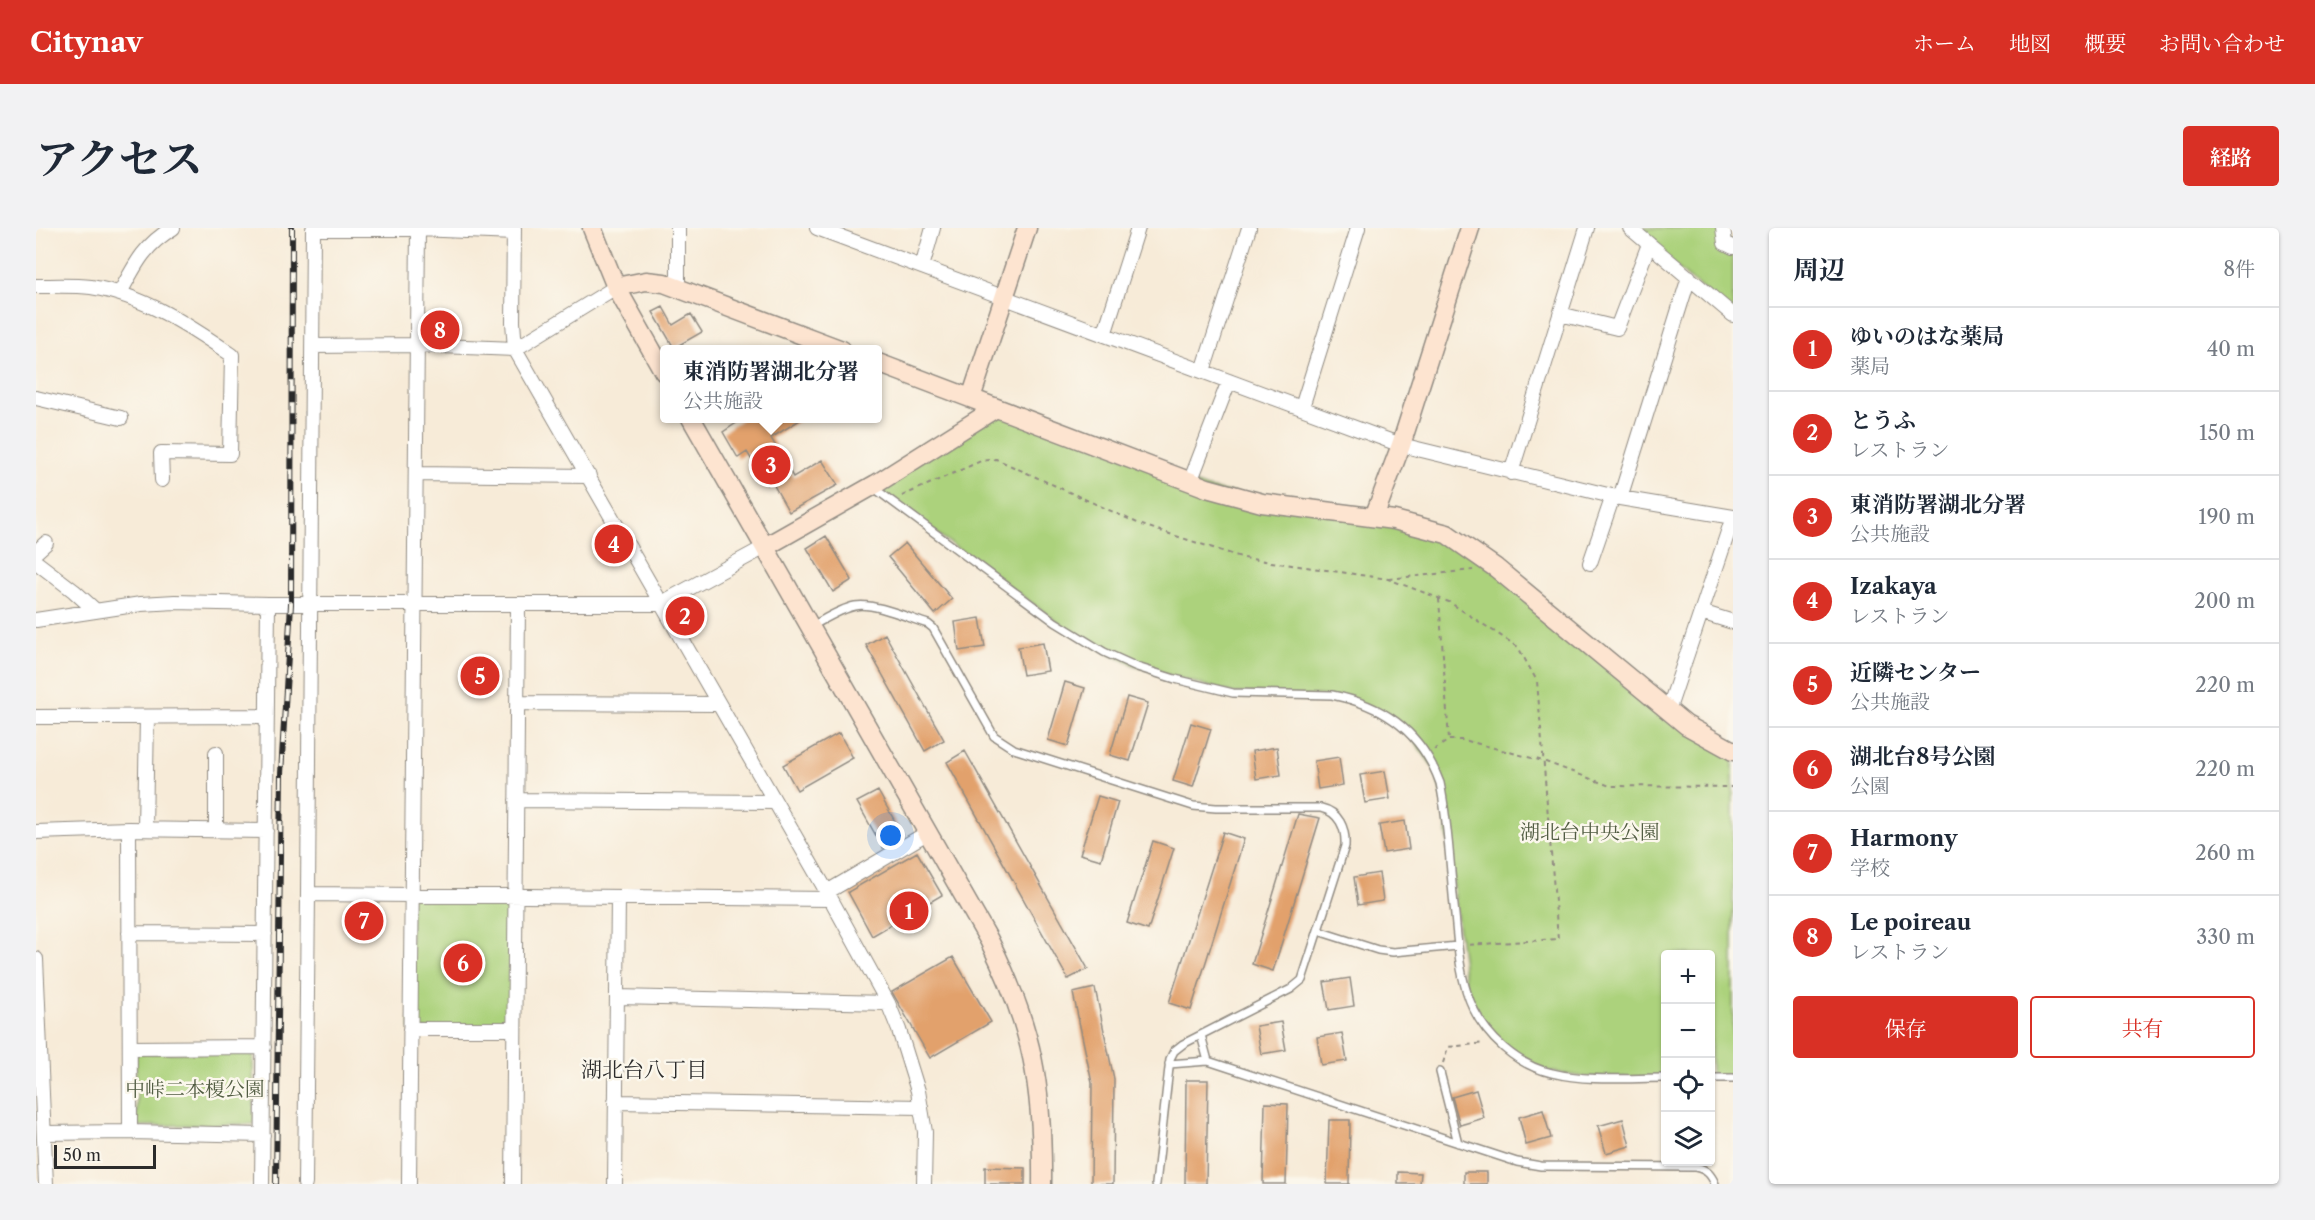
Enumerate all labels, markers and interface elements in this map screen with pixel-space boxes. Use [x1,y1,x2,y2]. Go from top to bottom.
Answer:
text: Citynav [30,25,143,59]
text: ホーム [1913,31,1976,56]
text: 地図 [2009,31,2051,56]
text: 概要 [2084,31,2126,56]
text: お問い合わせ [2159,31,2285,56]
button: 経路 [2183,126,2279,186]
text: アクセス [36,133,203,185]
text: 周辺 [1793,254,1845,286]
text: 8件 [2223,257,2255,281]
pin: 8 [420,308,460,352]
text: ゆいのはな薬局 [1850,323,2004,350]
text: 1 [1808,337,1817,361]
text: 40 m [2207,337,2255,361]
popup [660,345,882,423]
text: 薬局 [1850,354,1890,378]
text: 東消防署湖北分署 [683,358,859,385]
text: 公共施設 [683,389,763,413]
text: とうふ [1850,407,1916,434]
text: 2 [1807,421,1818,445]
text: 150 m [2199,421,2255,445]
text: レストラン [1850,438,1949,462]
pin: 3 [752,442,790,488]
text: 東消防署湖北分署 [1850,491,2026,518]
text: 3 [1807,505,1818,529]
text: 190 m [2198,505,2255,529]
pin: 4 [594,522,634,566]
text: 公共施設 [1850,522,1930,546]
text: Izakaya [1850,573,1937,600]
text: 4 [1807,589,1818,613]
text: 200 m [2194,589,2255,613]
pin: 2 [666,594,704,638]
text: レストラン [1850,604,1949,628]
pin: 5 [460,654,500,698]
text: 近隣センター [1850,659,1981,686]
text: 5 [1807,673,1818,697]
text: 220 m [2195,673,2255,697]
text: 公共施設 [1850,690,1930,714]
text: 湖北台8号公園 [1850,743,1996,770]
text: 6 [1807,757,1818,781]
text: 220 m [2195,757,2255,781]
text: 公園 [1850,774,1890,798]
park label: 湖北台中央公園 [1520,820,1660,844]
your location [876,821,905,850]
text: Harmony [1850,825,1957,852]
text: 7 [1807,841,1818,865]
text: 260 m [2195,841,2255,865]
text: 学校 [1850,856,1890,880]
pin: 1 [890,888,928,934]
pin: 7 [344,898,384,944]
text: Le poireau [1850,909,1971,936]
text: 8 [1806,925,1819,949]
text: 330 m [2196,925,2255,949]
pin: 6 [444,940,482,986]
text: レストラン [1850,940,1949,964]
map controls [1661,950,1715,1166]
button: + [1661,950,1715,1004]
button: 保存 [1793,996,2018,1058]
button: 共有 [2030,996,2255,1058]
button: − [1661,1004,1715,1058]
district label: 湖北台八丁目 [581,1057,707,1082]
button: locate [1661,1058,1715,1112]
park label: 中峠二本榎公園 [125,1077,265,1101]
button: layers [1661,1112,1715,1166]
scale bar [54,1142,156,1170]
text: 50 m [63,1145,101,1165]

